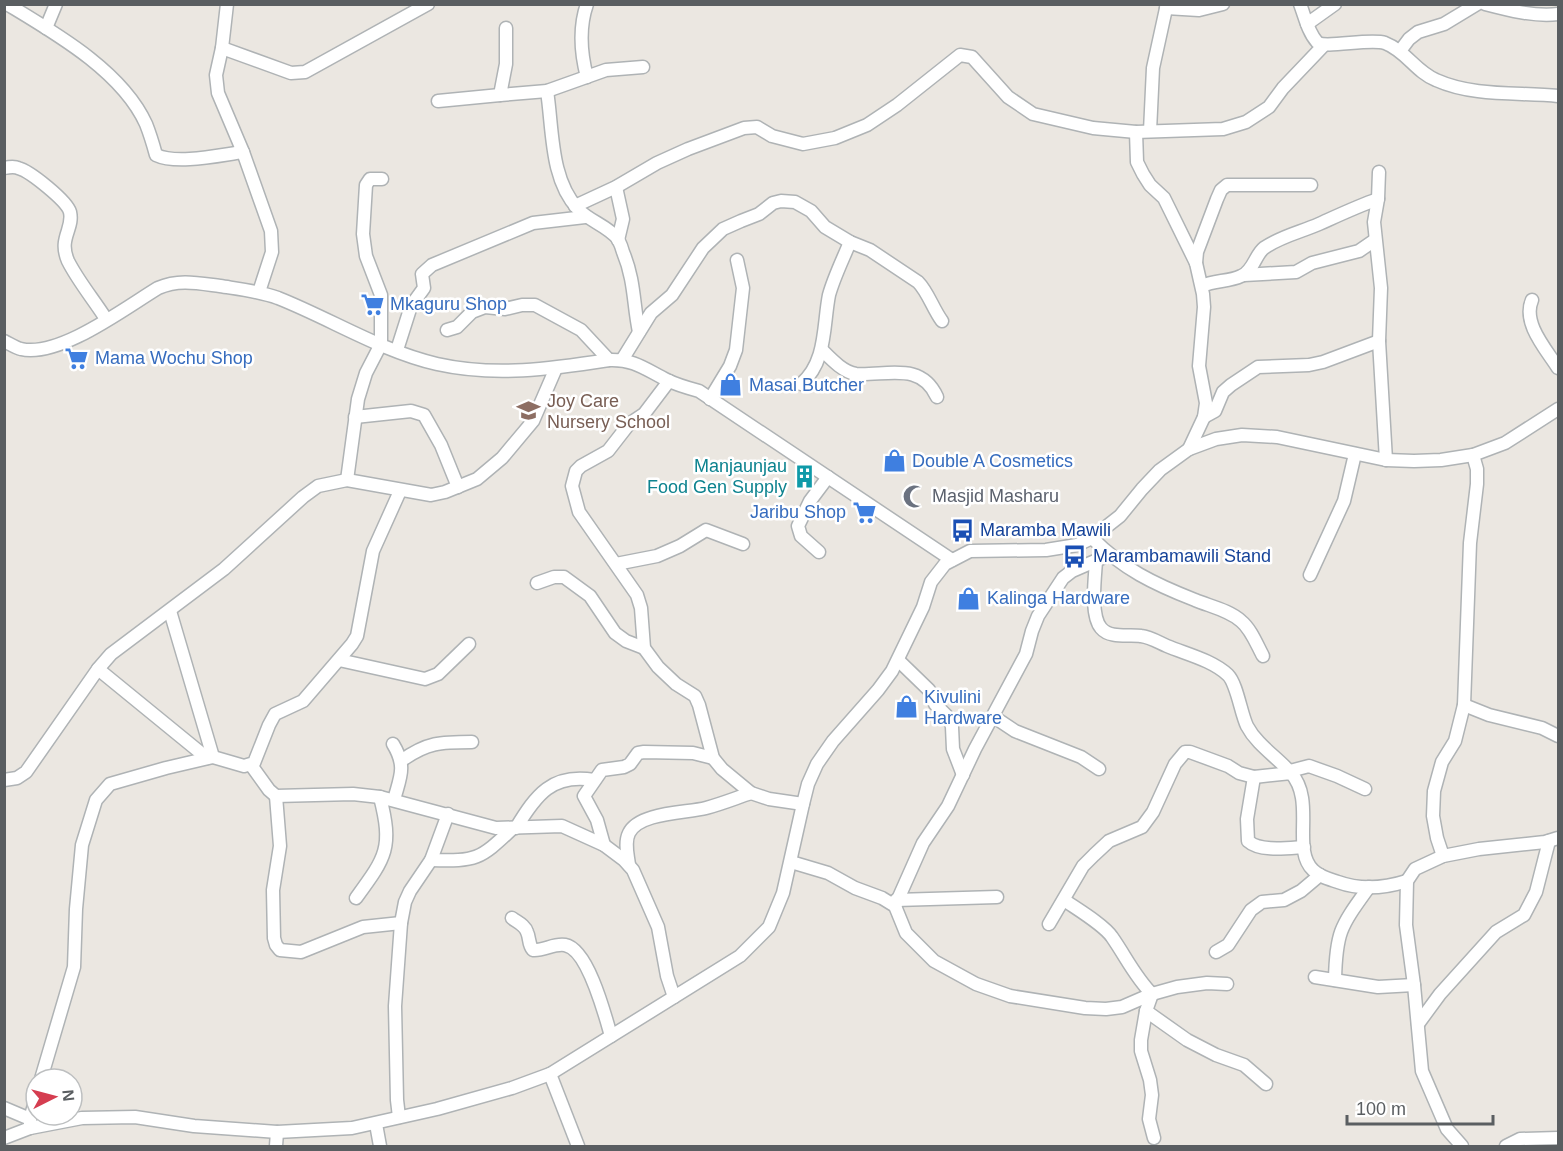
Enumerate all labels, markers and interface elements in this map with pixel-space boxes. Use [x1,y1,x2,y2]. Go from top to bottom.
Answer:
supermarket icon: Mkaguru Shop [359,291,385,317]
place label: Mkaguru Shop [390,294,507,314]
supermarket icon: Mama Wochu Shop [64,345,90,371]
place label: Mama Wochu Shop [95,348,253,368]
shop icon: Masai Butcher [718,372,744,398]
place label: Masai Butcher [749,375,864,395]
place label: Joy Care Nursery School [547,391,670,432]
school or university icon: Joy Care Nursery School [516,398,542,424]
shop icon: Double A Cosmetics [881,448,907,474]
place label: Double A Cosmetics [912,451,1073,471]
place label: Manjaunjau Food Gen Supply [647,456,787,497]
building icon: Manjaunjau Food Gen Supply [792,463,818,489]
mosque icon: Masjid Masharu [901,483,927,509]
place label: Masjid Masharu [932,486,1059,506]
supermarket icon: Jaribu Shop [851,499,877,525]
place label: Jaribu Shop [750,502,846,522]
bus stop icon: Maramba Mawili [949,517,975,543]
place label: Maramba Mawili [980,520,1111,540]
bus stop icon: Marambamawili Stand [1062,543,1088,569]
place label: Marambamawili Stand [1093,546,1271,566]
shop icon: Kalinga Hardware [956,585,982,611]
place label: Kalinga Hardware [987,588,1130,608]
place label: Kivulini Hardware [924,687,1002,728]
shop icon: Kivulini Hardware [893,694,919,720]
north arrow [24,1067,84,1127]
scale bar [1347,1088,1492,1126]
text: N [59,1089,77,1102]
text: 100 m [1356,1099,1406,1119]

